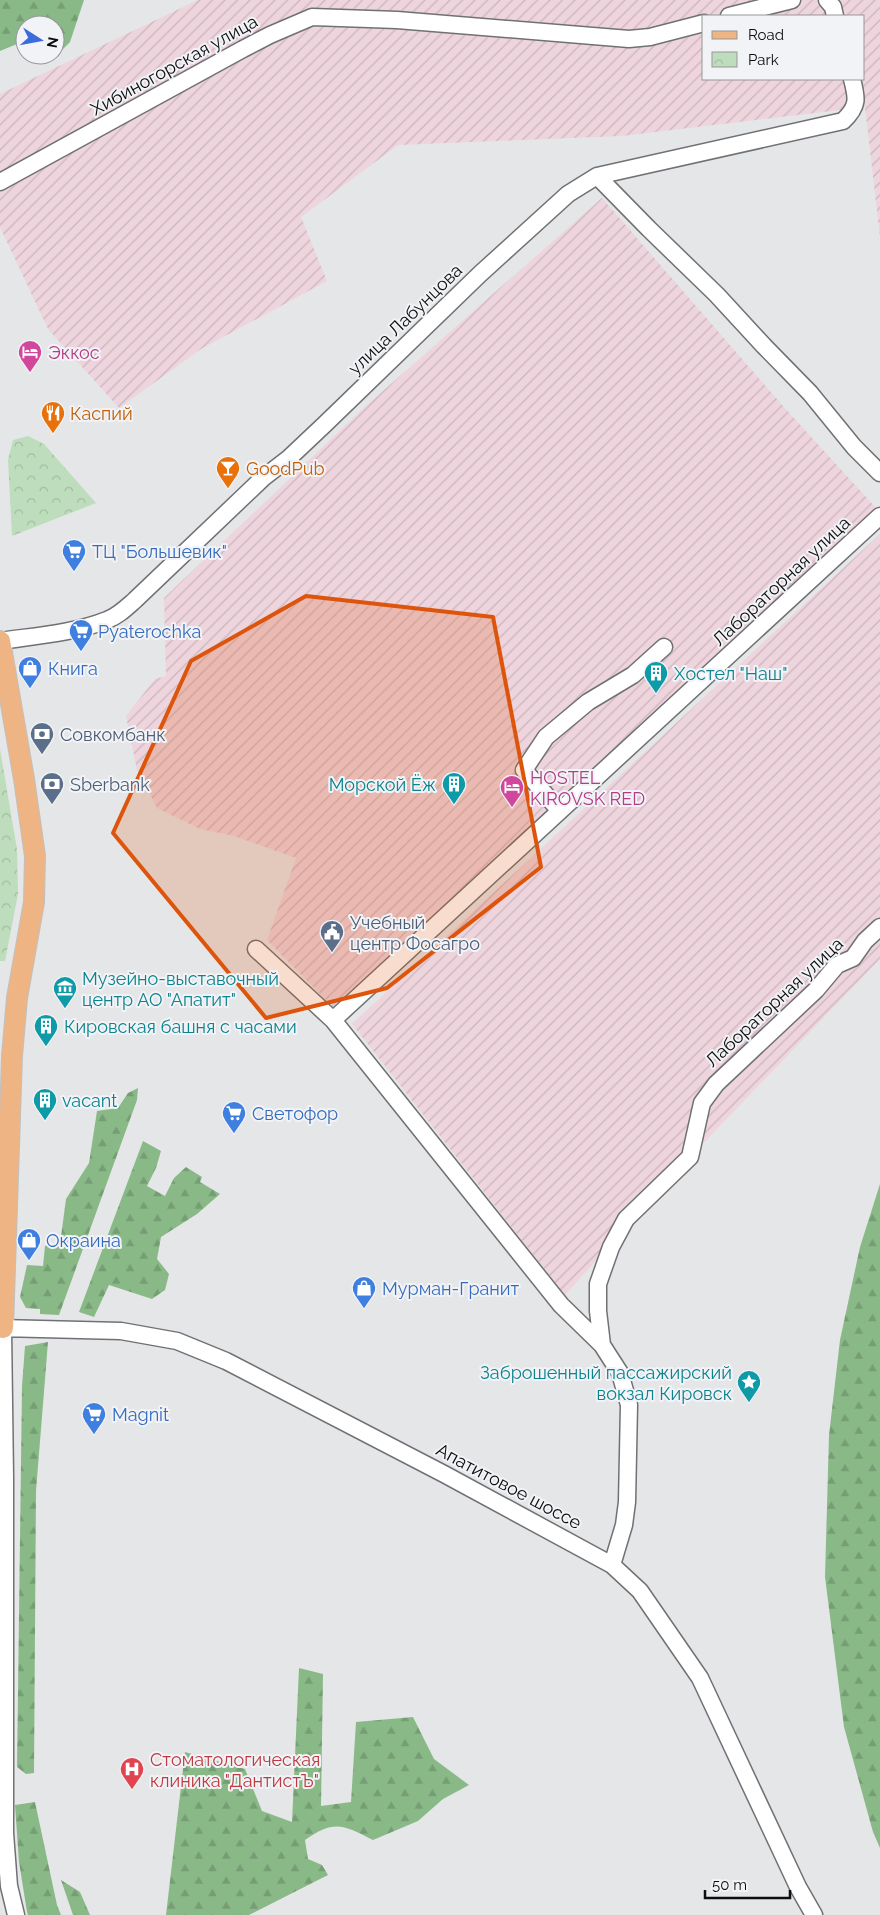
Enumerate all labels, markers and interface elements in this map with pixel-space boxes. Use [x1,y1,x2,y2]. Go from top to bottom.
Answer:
street label: Хибиногорская улица [87,10,261,120]
north arrow [15,15,65,65]
legend [702,15,865,80]
text: Road [748,26,784,44]
text: N [44,36,62,49]
text: Park [748,51,779,69]
street label: улица Лабунцова [344,259,466,379]
hotel icon: Эккос [17,339,43,373]
place label: Эккос [48,342,100,363]
restaurant icon: Каспий [40,400,66,434]
place label: Каспий [70,403,133,424]
bar icon: GoodPub [215,455,241,489]
place label: GoodPub [246,458,325,479]
street label: Лабораторная улица [708,512,854,650]
supermarket icon: ТЦ "Большевик" [61,538,87,572]
place label: ТЦ "Большевик" [92,541,227,562]
supermarket icon: Pyaterochka [68,618,94,652]
place label: Pyaterochka [98,621,201,642]
shop icon: Книга [17,655,43,689]
place label: Книга [48,658,98,679]
building icon: Хостел "Наш" [643,660,669,694]
place label: Хостел "Наш" [674,663,787,684]
bank icon: Совкомбанк [29,721,55,755]
place label: Совкомбанк [60,724,166,745]
place label: HOSTEL KIROVSK RED [530,767,645,809]
bank icon: Sberbank [39,771,65,805]
building icon: Морской Ёж [441,771,467,805]
place label: Sberbank [70,774,150,795]
place label: Морской Ёж [329,774,436,795]
hotel icon: HOSTEL KIROVSK RED [499,774,525,808]
place label: Учебный центр Фосагро [350,912,480,954]
public building icon: Учебный центр Фосагро [319,919,345,953]
street label: Лабораторная улица [701,933,847,1071]
place label: Музейно-выставочный центр АО "Апатит" [82,968,279,1010]
museum icon: Музейно-выставочный центр АО "Апатит" [52,975,78,1009]
building icon: Кировская башня с часами [33,1013,59,1047]
place label: Кировская башня с часами [64,1016,297,1037]
building icon: vacant [32,1087,58,1121]
place label: vacant [62,1090,117,1111]
supermarket icon: Светофор [221,1100,247,1134]
place label: Светофор [252,1103,338,1124]
shop icon: Окраина [16,1227,42,1261]
place label: Окраина [46,1230,121,1251]
shop icon: Мурман-Гранит [351,1275,377,1309]
place label: Мурман-Гранит [382,1278,520,1299]
place label: Заброшенный пассажирский вокзал Кировск [480,1362,732,1404]
place icon: Заброшенный пассажирский вокзал Кировск [736,1369,762,1403]
supermarket icon: Magnit [81,1401,107,1435]
place label: Magnit [112,1404,169,1425]
street label: Апатитовое шоссе [433,1439,586,1533]
place label: Стоматологическая клиника "ДантистЪ" [150,1749,320,1791]
hospital icon: Стоматологическая клиника "ДантистЪ" [119,1756,145,1790]
scale bar [705,1868,790,1900]
text: 50 m [712,1876,747,1894]

